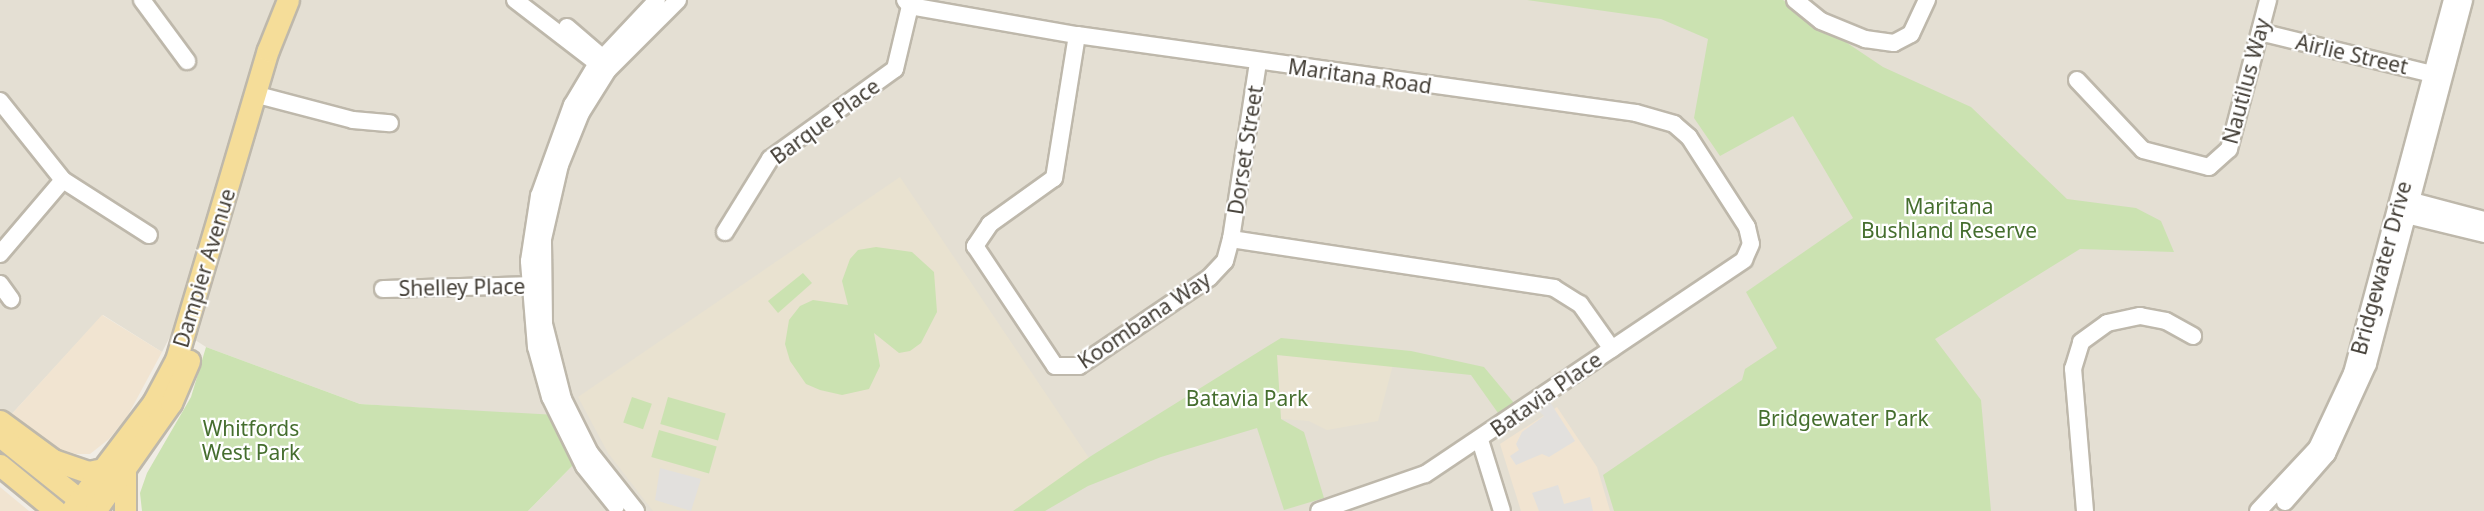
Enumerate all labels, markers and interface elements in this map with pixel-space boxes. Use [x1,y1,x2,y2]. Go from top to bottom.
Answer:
street label: Nautilus Way [2217,15,2275,147]
street label: Airlie Street [2293,29,2411,79]
street label: Maritana Road [1286,53,1434,99]
street label: Barque Place [766,73,884,169]
street label: Dorset Street [1222,84,1268,216]
street label: Bridgewater Drive [2346,178,2416,358]
street label: Dampier Avenue [168,186,240,350]
park label: Maritana Bushland Reserve [1861,193,2037,243]
street label: Koombana Way [1073,266,1215,374]
street label: Shelley Place [398,273,526,301]
street label: Batavia Place [1486,346,1606,442]
park label: Batavia Park [1186,385,1308,411]
park label: Bridgewater Park [1757,405,1929,431]
park label: Whitfords West Park [202,415,300,465]

